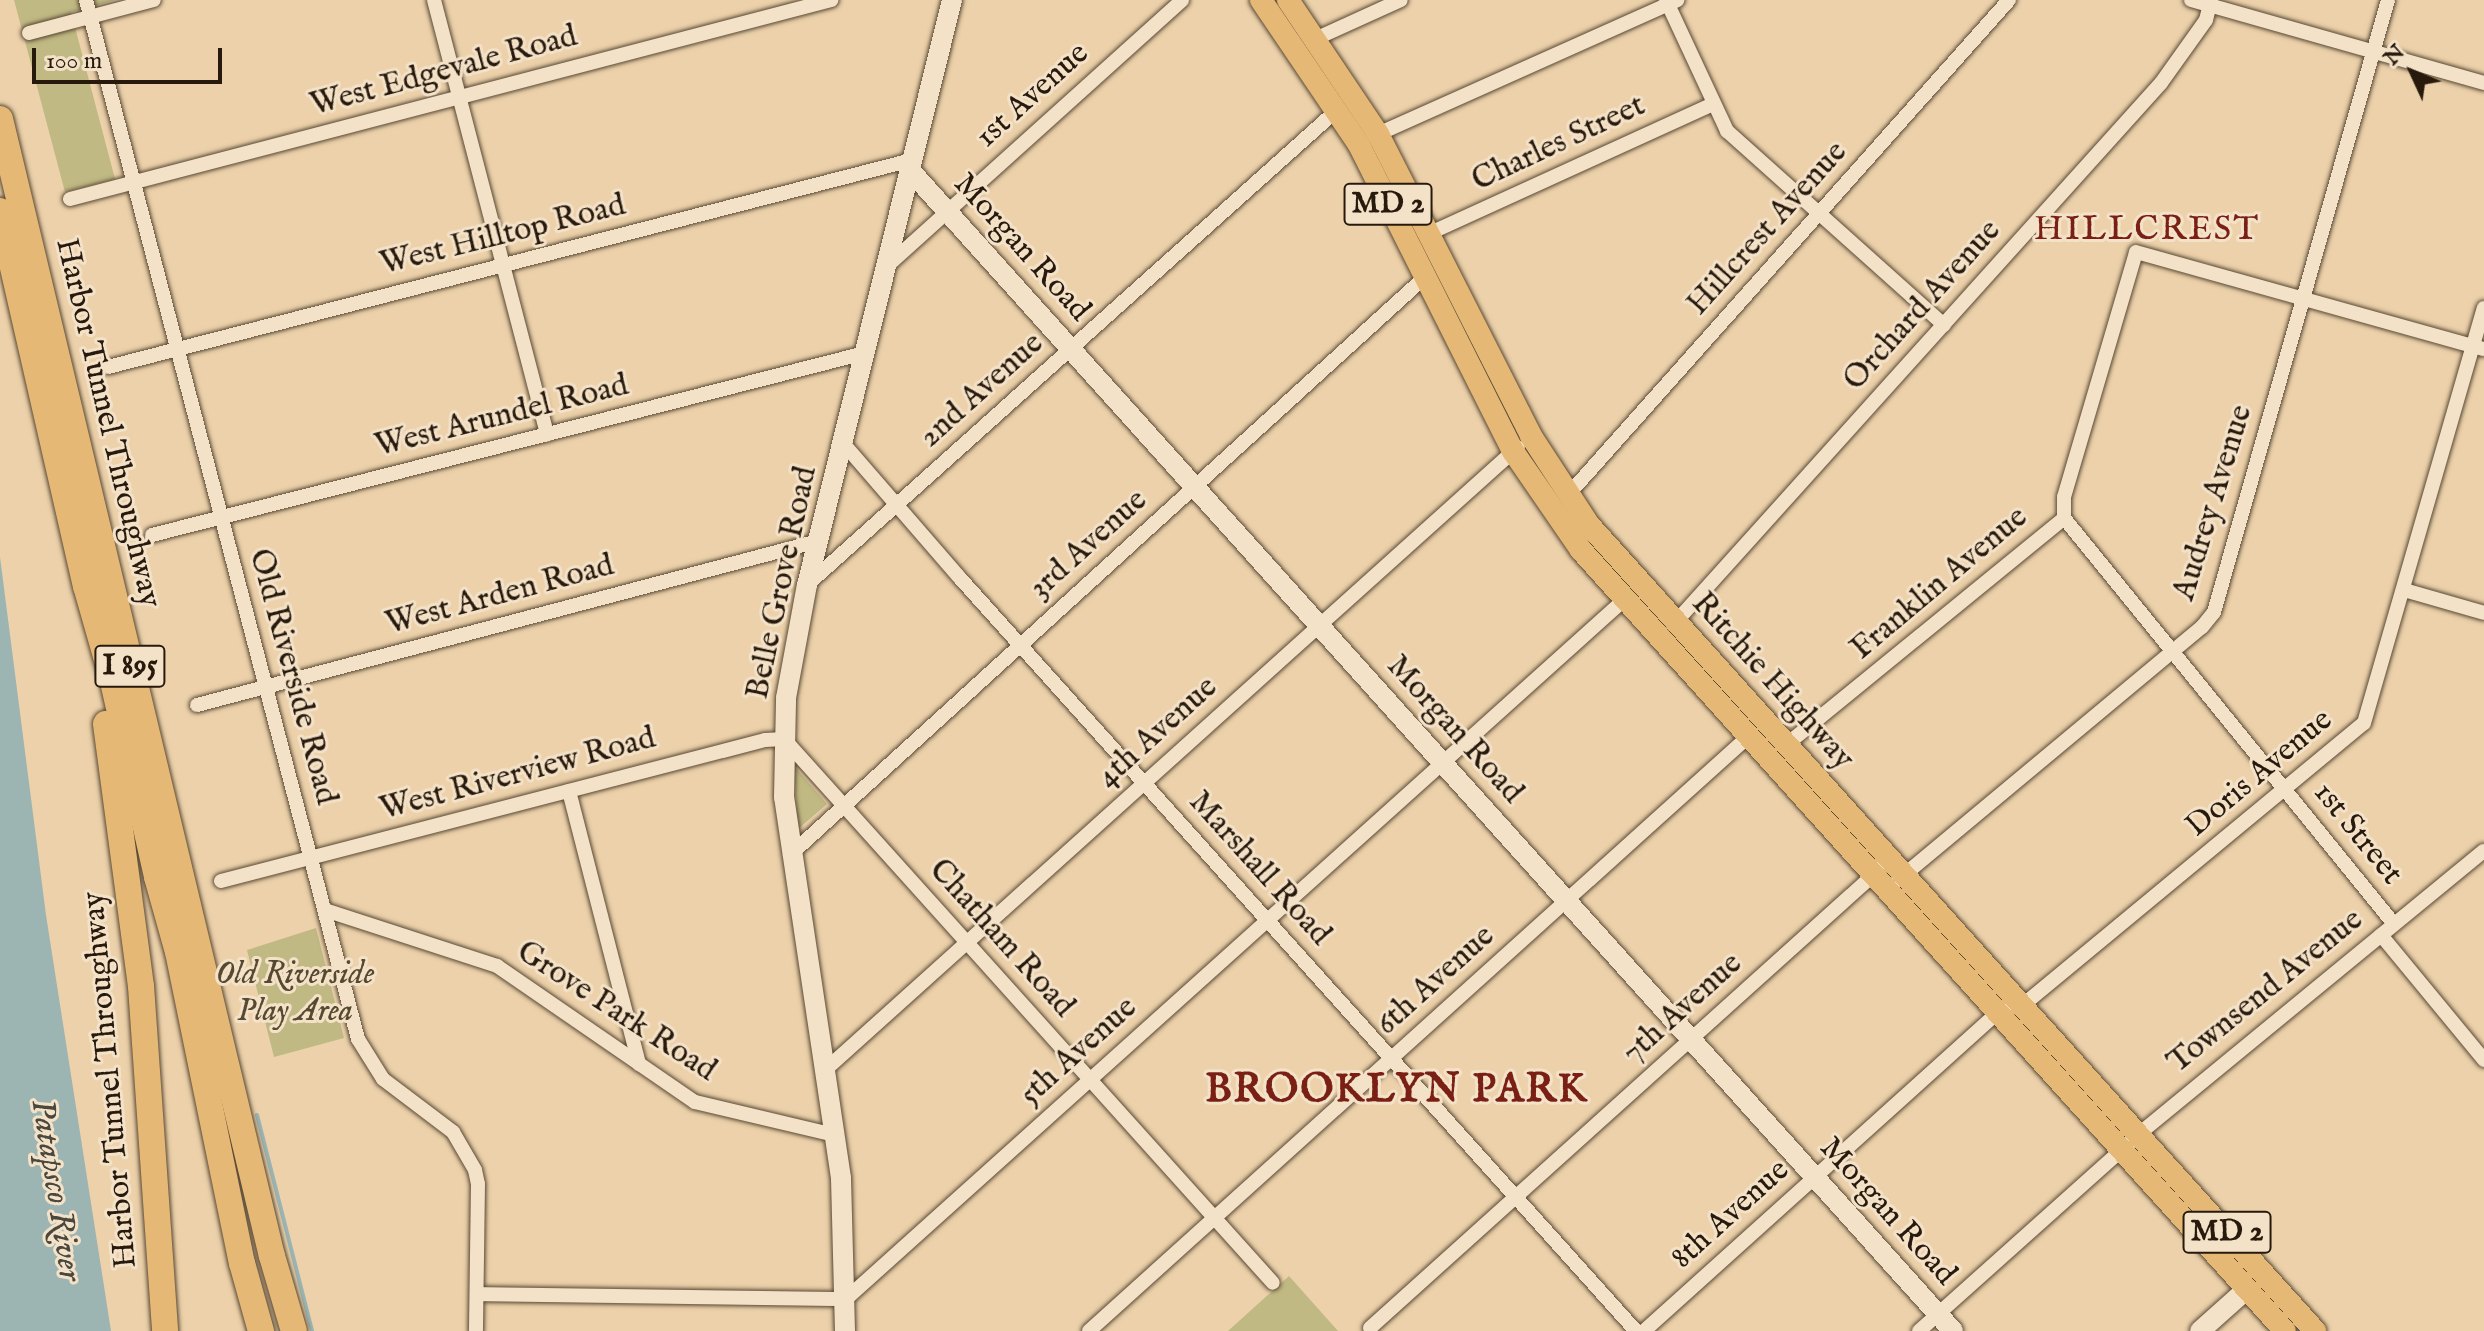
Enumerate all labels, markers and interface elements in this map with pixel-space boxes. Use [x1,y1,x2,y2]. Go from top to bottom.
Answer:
street label: West Edgevale Road [306,18,582,126]
scale bar [36,32,226,82]
north arrow [2372,32,2452,112]
street label: 1st Avenue [969,35,1097,157]
text: N [2378,39,2411,72]
text: 100 m [46,46,102,77]
street label: Charles Street [1466,87,1652,201]
street label: Hillcrest Avenue [1680,134,1856,324]
street label: Morgan Road [944,166,1098,330]
road number: MD 2 [1342,178,1434,230]
street label: West Hilltop Road [376,187,630,285]
district label: HILLCREST [2034,210,2260,250]
street label: Orchard Avenue [1836,213,2010,399]
street label: Harbor Tunnel Throughway [46,235,168,611]
street label: 2nd Avenue [912,325,1052,457]
street label: West Arundel Road [371,367,633,467]
street label: Audrey Avenue [2166,401,2262,605]
street label: Belle Grove Road [740,463,826,703]
street label: 3rd Avenue [1022,482,1156,608]
street label: Franklin Avenue [1844,499,2036,669]
street label: Old Riverside Road [239,545,345,809]
street label: West Arden Road [382,547,618,645]
street label: Ritchie Highway [1683,586,1861,778]
road number: I 895 [94,640,166,692]
street label: Morgan Road [1377,648,1531,812]
street label: 4th Avenue [1090,669,1226,797]
street label: Doris Avenue [2179,702,2341,846]
street label: West Riverview Road [376,720,660,830]
street label: 1st Street [2304,775,2410,893]
street label: Marshall Road [1180,784,1338,954]
street label: Chatham Road [920,852,1082,1026]
street label: Harbor Tunnel Throughway [75,890,147,1270]
street label: Townsend Avenue [2161,901,2371,1083]
street label: 6th Avenue [1369,918,1503,1044]
street label: Grove Park Road [509,933,723,1091]
street label: 7th Avenue [1615,945,1751,1073]
park label: Old Riverside Play Area [216,957,374,1032]
street label: 5th Avenue [1013,989,1145,1115]
district label: BROOKLYN PARK [1205,1067,1589,1115]
water label: Patapsco River [21,1096,91,1284]
street label: Morgan Road [1810,1130,1964,1294]
street label: 8th Avenue [1664,1152,1798,1278]
road number: MD 2 [2181,1206,2273,1258]

